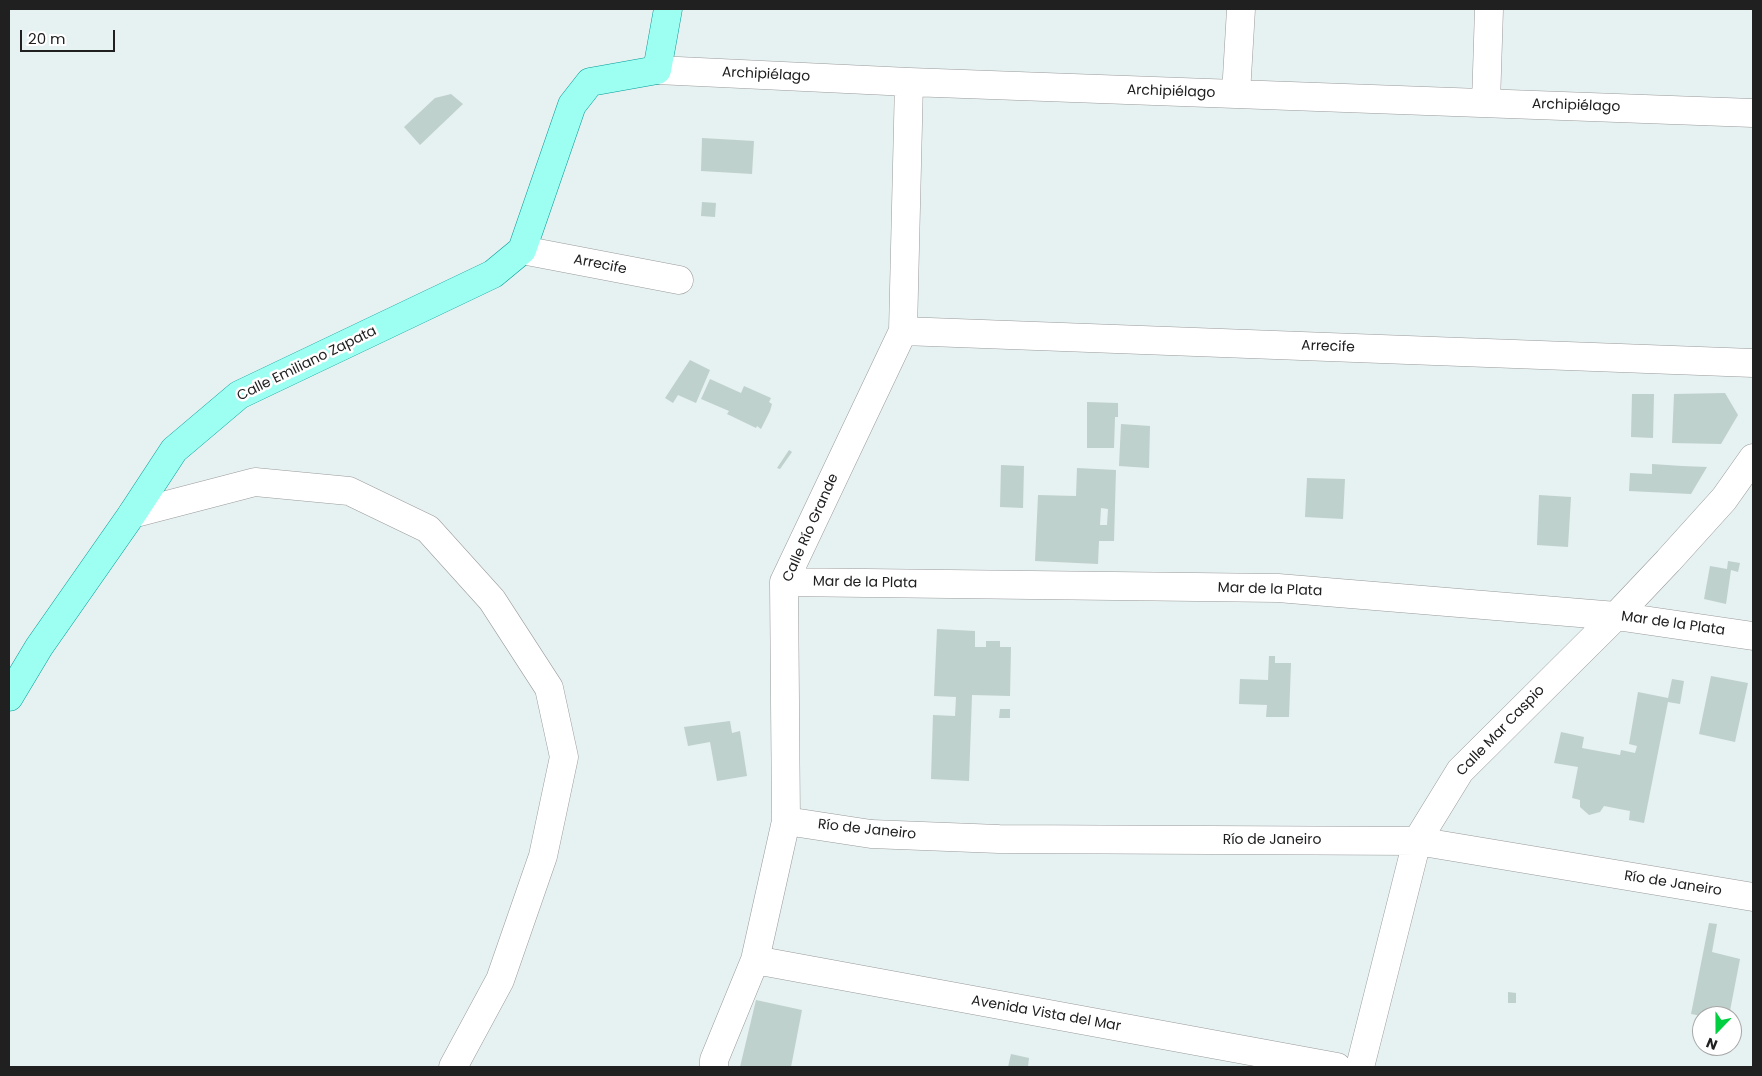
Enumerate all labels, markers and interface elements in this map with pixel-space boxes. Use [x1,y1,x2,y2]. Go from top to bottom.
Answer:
scale bar [22,20,118,52]
text: 20 m [28,28,66,49]
street label: Archipiélago [721,64,811,86]
street label: Archipiélago [1126,82,1216,102]
street label: Archipiélago [1531,96,1621,116]
street label: Arrecife [572,252,628,278]
street label: Calle Emiliano Zapata [234,323,380,405]
street label: Arrecife [1301,338,1355,356]
street label: Calle Río Grande [780,471,842,585]
street label: Mar de la Plata [813,574,917,592]
street label: Mar de la Plata [1217,580,1323,600]
street label: Mar de la Plata [1620,608,1726,640]
street label: Calle Mar Caspio [1453,682,1549,780]
street label: Río de Janeiro [817,816,917,844]
street label: Río de Janeiro [1223,832,1321,848]
street label: Río de Janeiro [1623,868,1723,900]
street label: Avenida Vista del Mar [970,993,1122,1035]
north arrow [1692,1006,1742,1056]
text: N [1703,1033,1720,1055]

